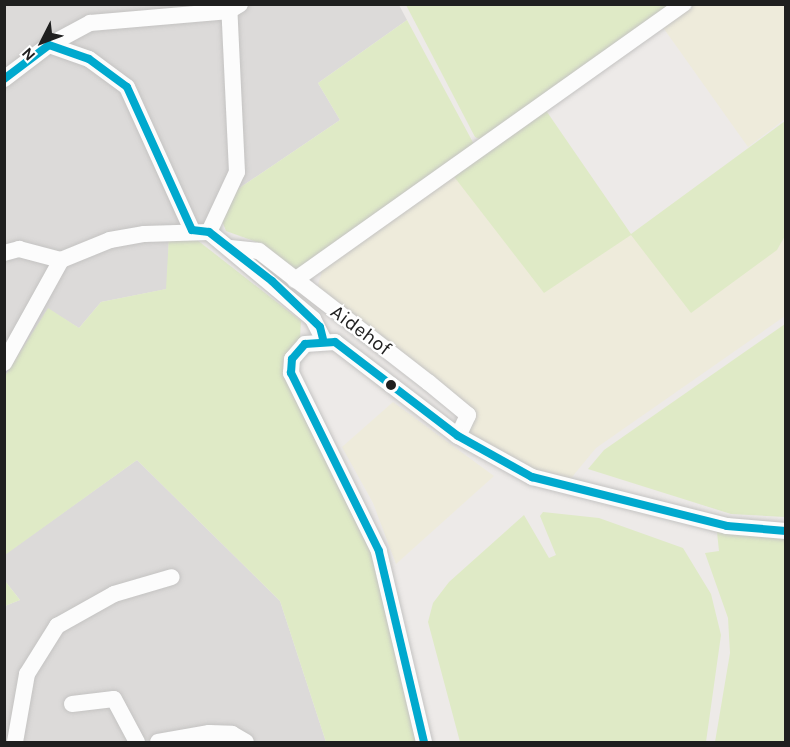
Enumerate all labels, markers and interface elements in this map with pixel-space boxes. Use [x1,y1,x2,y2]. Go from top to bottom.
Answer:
north arrow [12,12,72,72]
text: N [17,44,39,65]
street label: Aidehof [326,300,396,360]
unlabelled marker [385,379,397,391]

